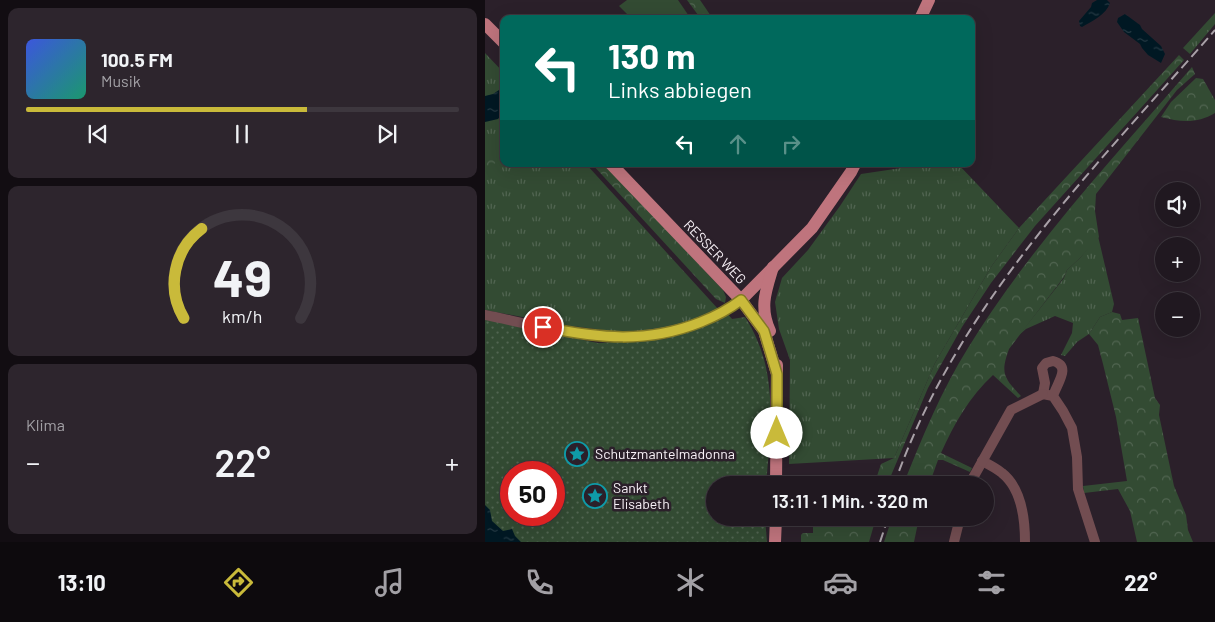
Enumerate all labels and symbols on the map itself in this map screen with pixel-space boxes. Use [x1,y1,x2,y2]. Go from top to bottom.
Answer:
street label: RESSER WEG [681,216,750,287]
pin [522,306,564,348]
position arrow [750,406,802,458]
place icon: Schutzmantelmadonna [564,441,590,467]
place label: Schutzmantelmadonna [595,445,735,462]
speed limit sign: 50 [500,461,565,526]
place label: Sankt Elisabeth [613,479,670,512]
place icon: Sankt Elisabeth [582,483,608,509]

